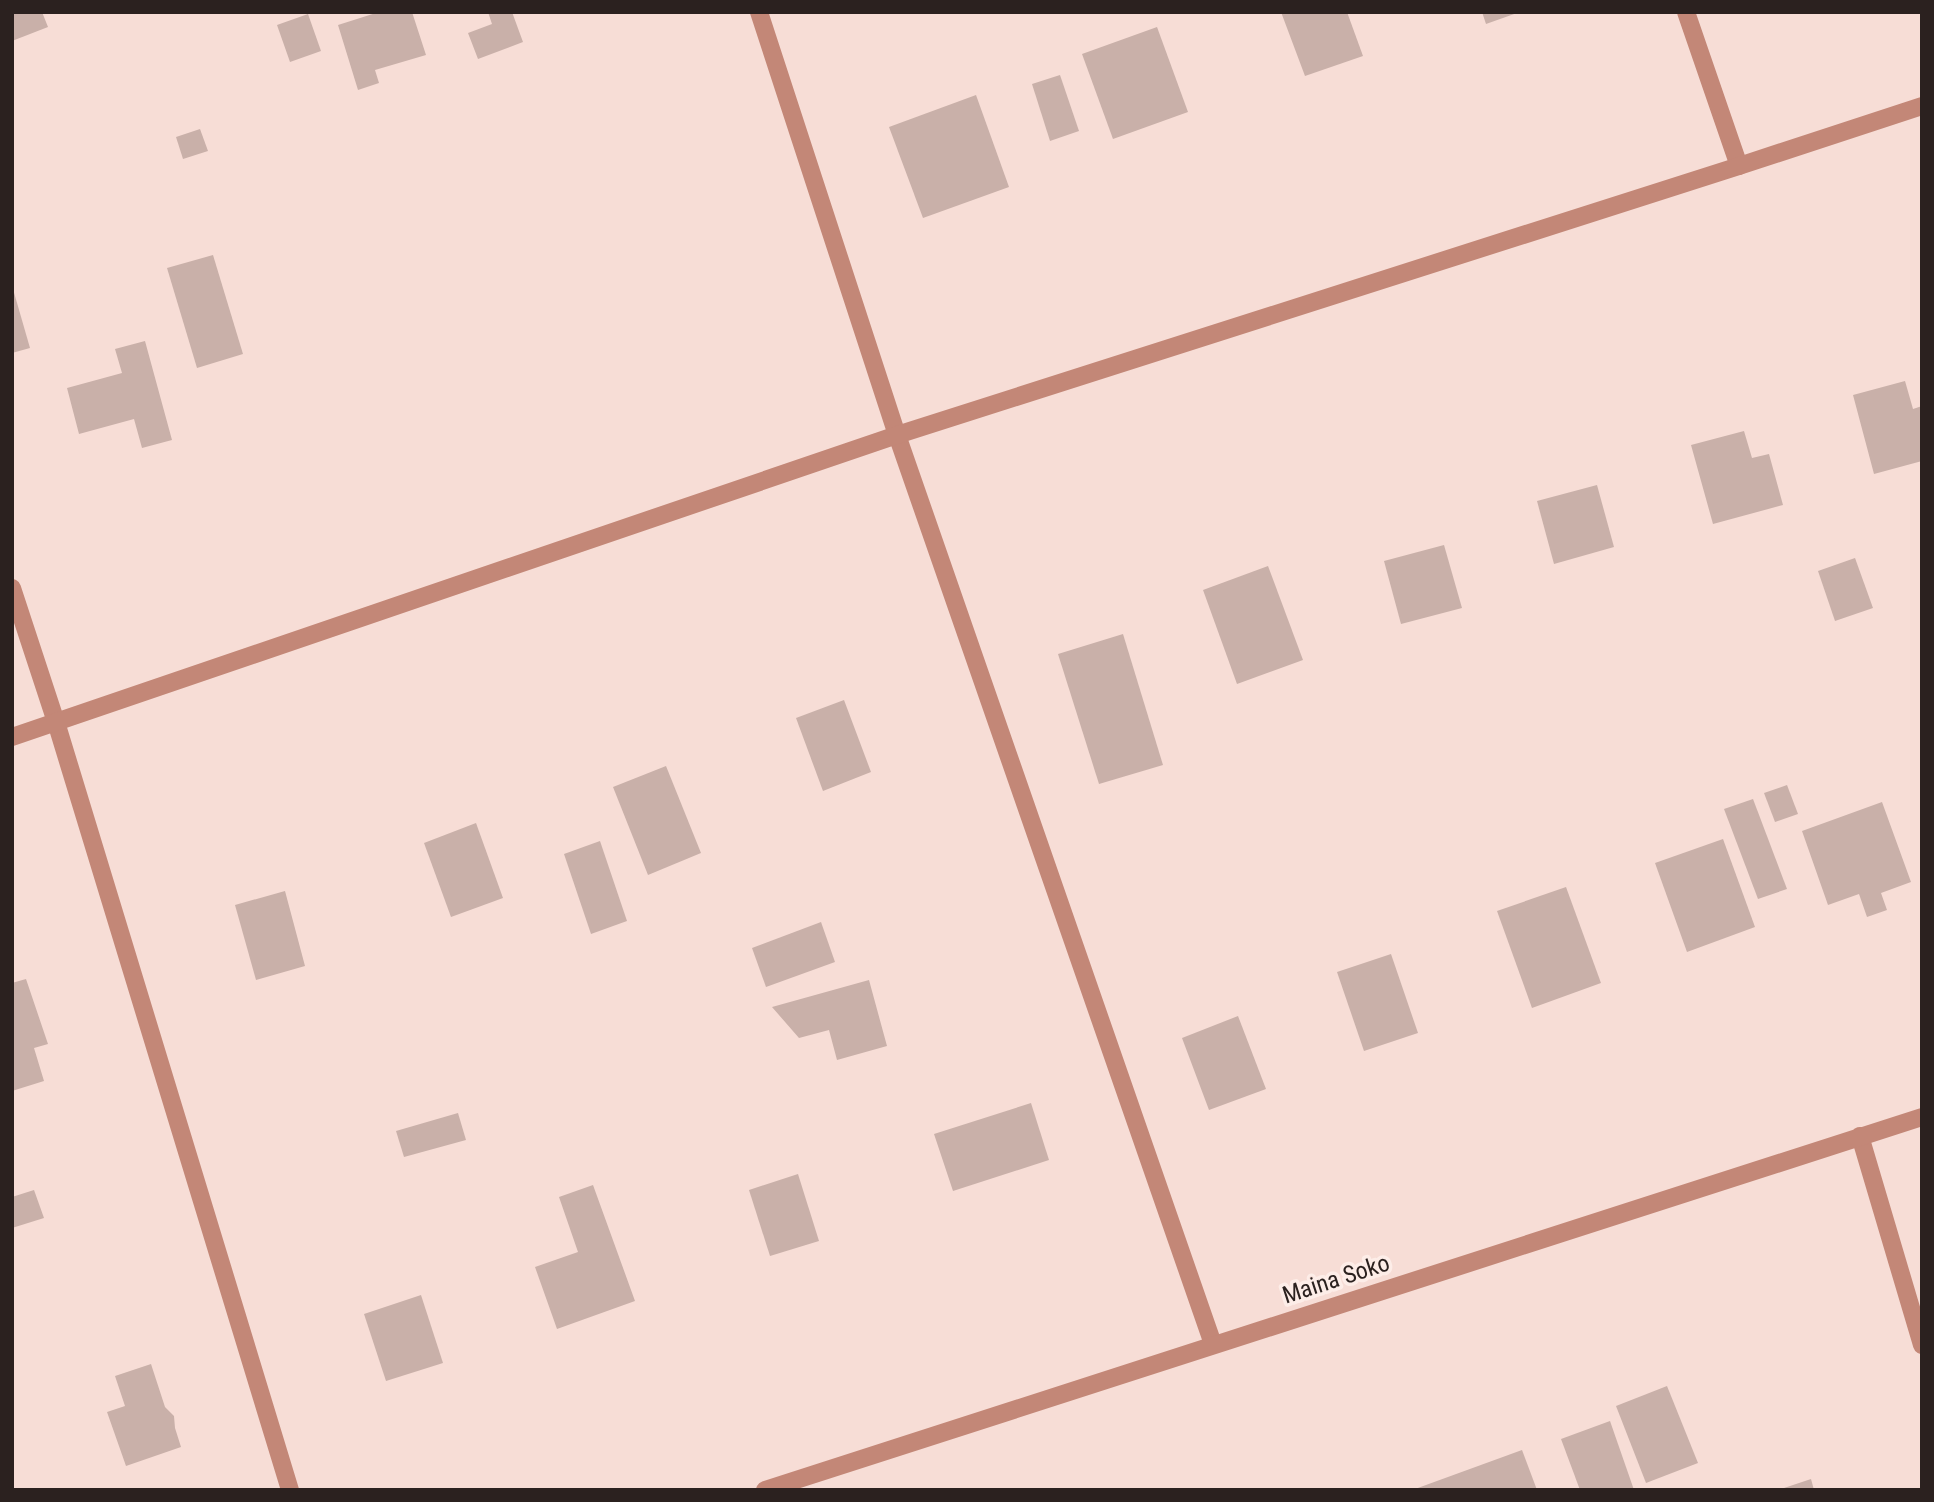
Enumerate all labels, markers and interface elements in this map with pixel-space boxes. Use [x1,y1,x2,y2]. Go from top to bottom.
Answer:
street label: Maina Soko [1279,1249,1393,1309]

